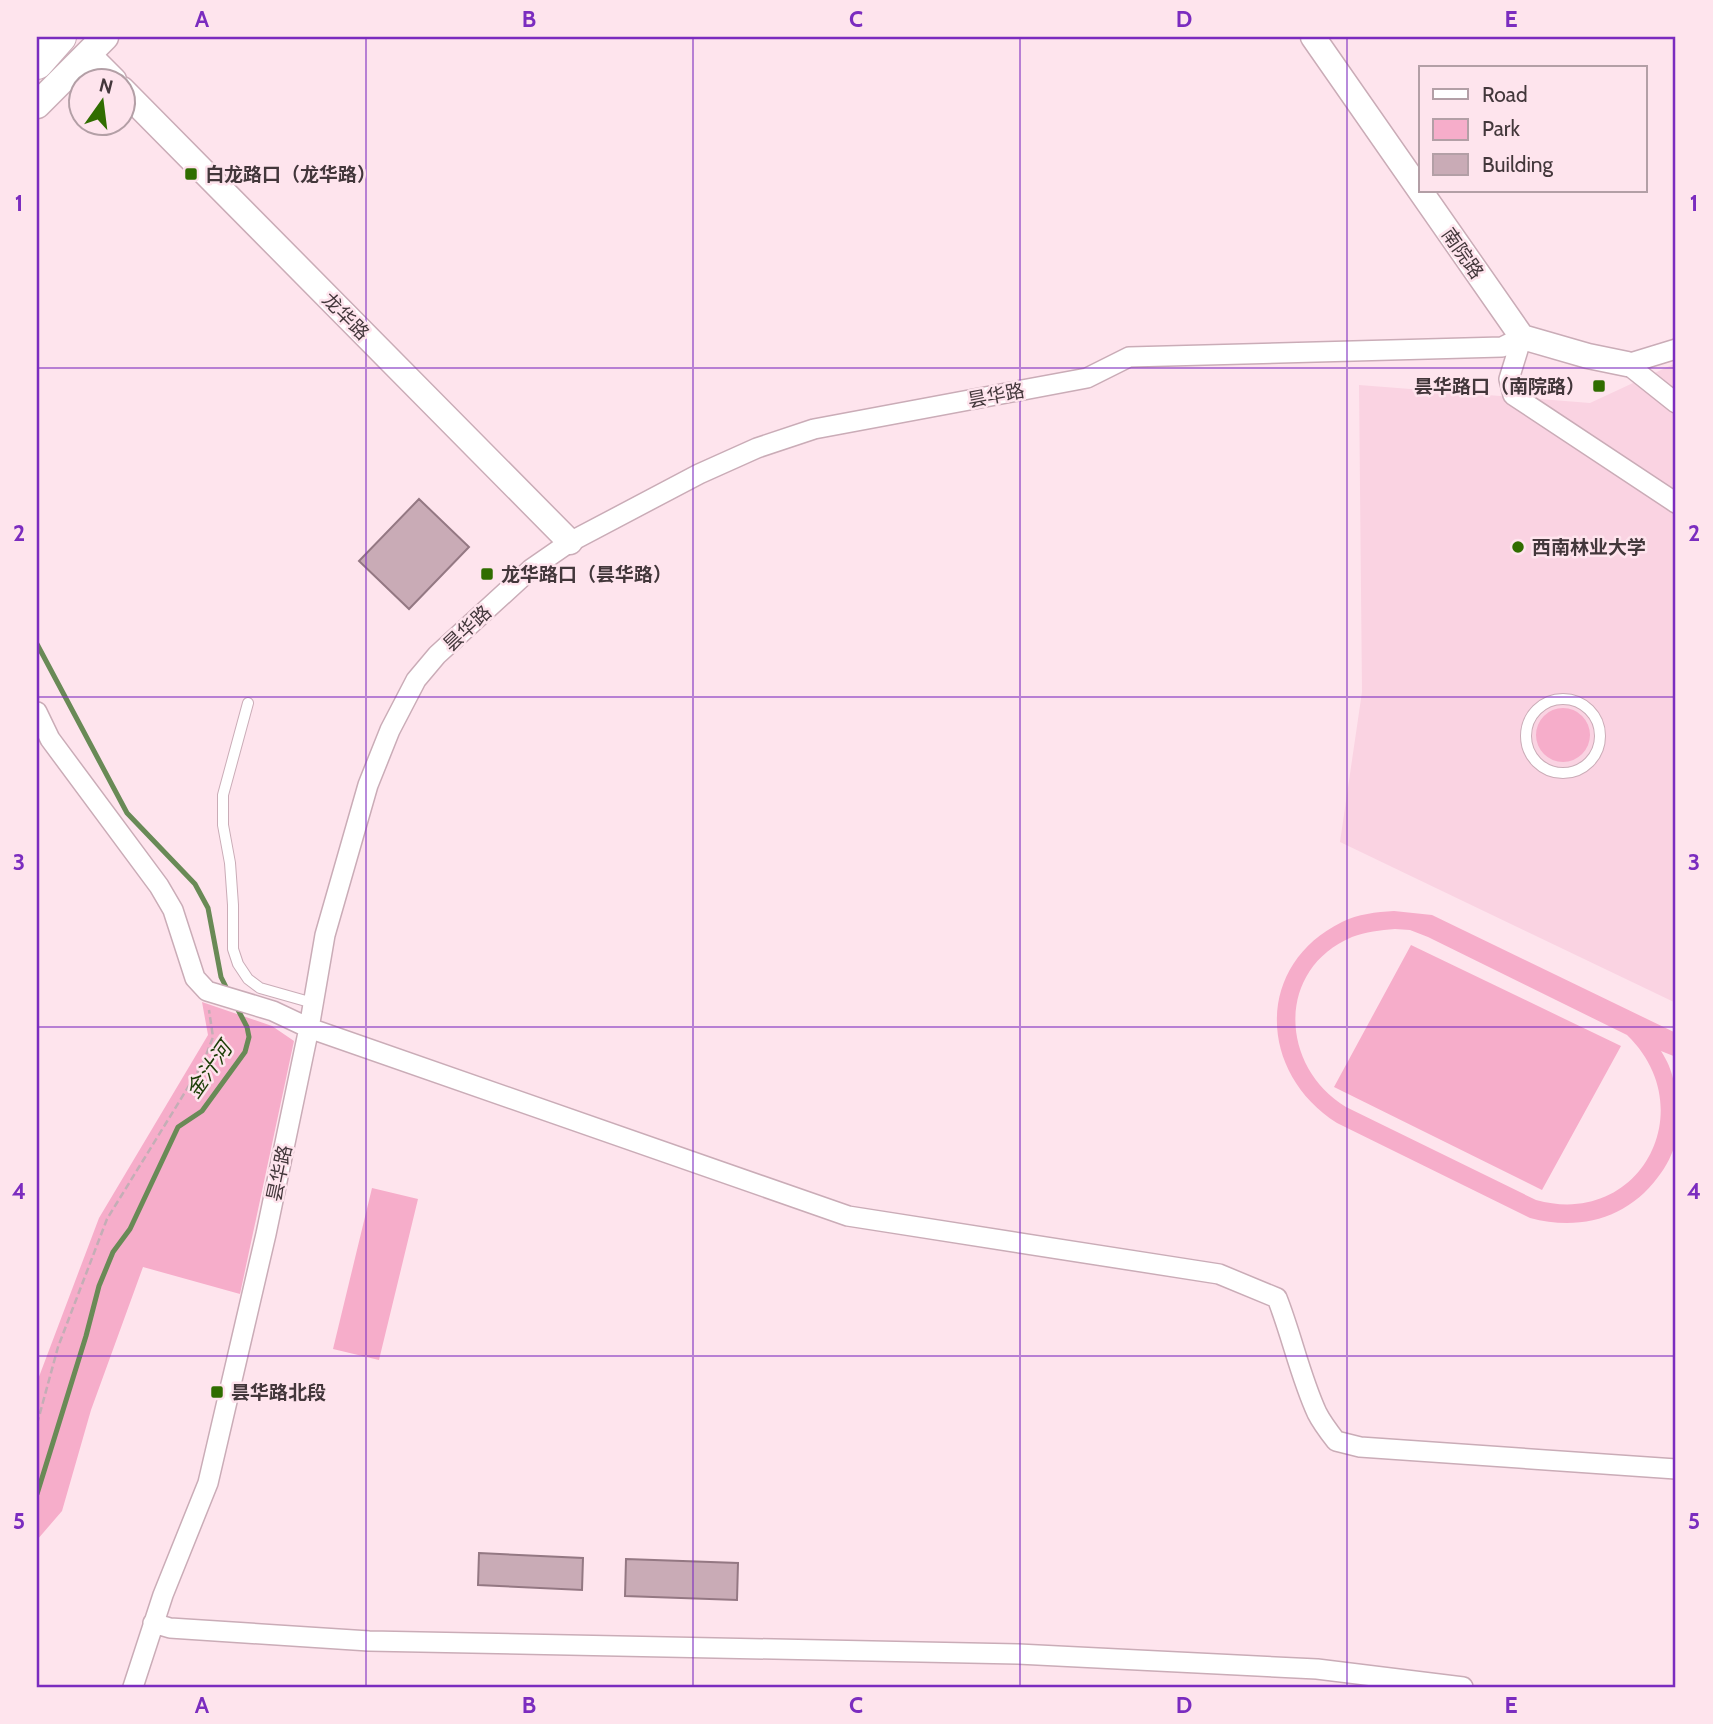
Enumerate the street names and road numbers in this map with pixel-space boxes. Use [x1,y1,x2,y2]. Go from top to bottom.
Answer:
street label: 南院路 [1437,223,1488,283]
street label: 龙华路 [317,288,374,345]
street label: 昙华路 [966,379,1026,412]
street label: 昙华路 [439,601,496,656]
street label: 昙华路 [262,1143,297,1203]

